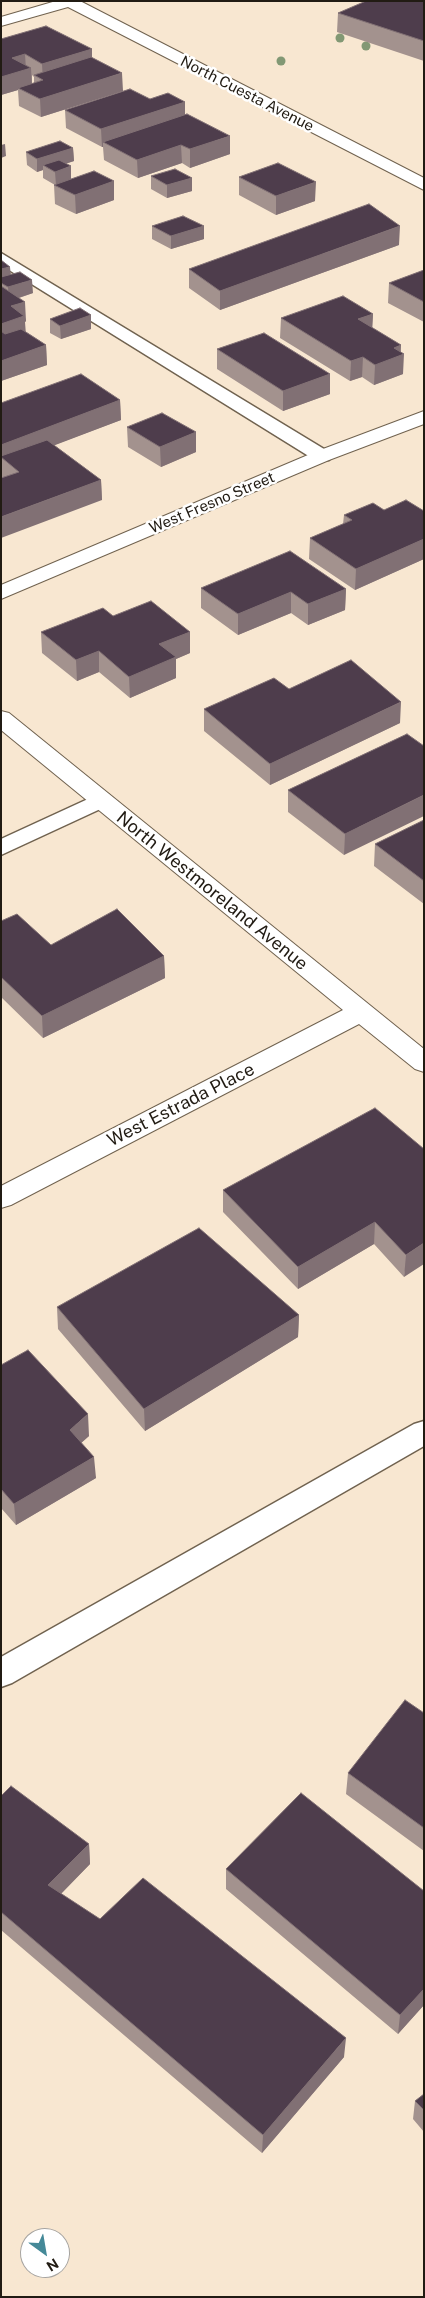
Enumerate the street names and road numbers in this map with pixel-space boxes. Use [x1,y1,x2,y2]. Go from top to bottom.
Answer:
street label: North Cuesta Avenue [177,52,317,136]
street label: West Fresno Street [147,468,277,538]
street label: North Westmoreland Avenue [112,807,312,975]
street label: West Estrada Place [104,1059,258,1151]

